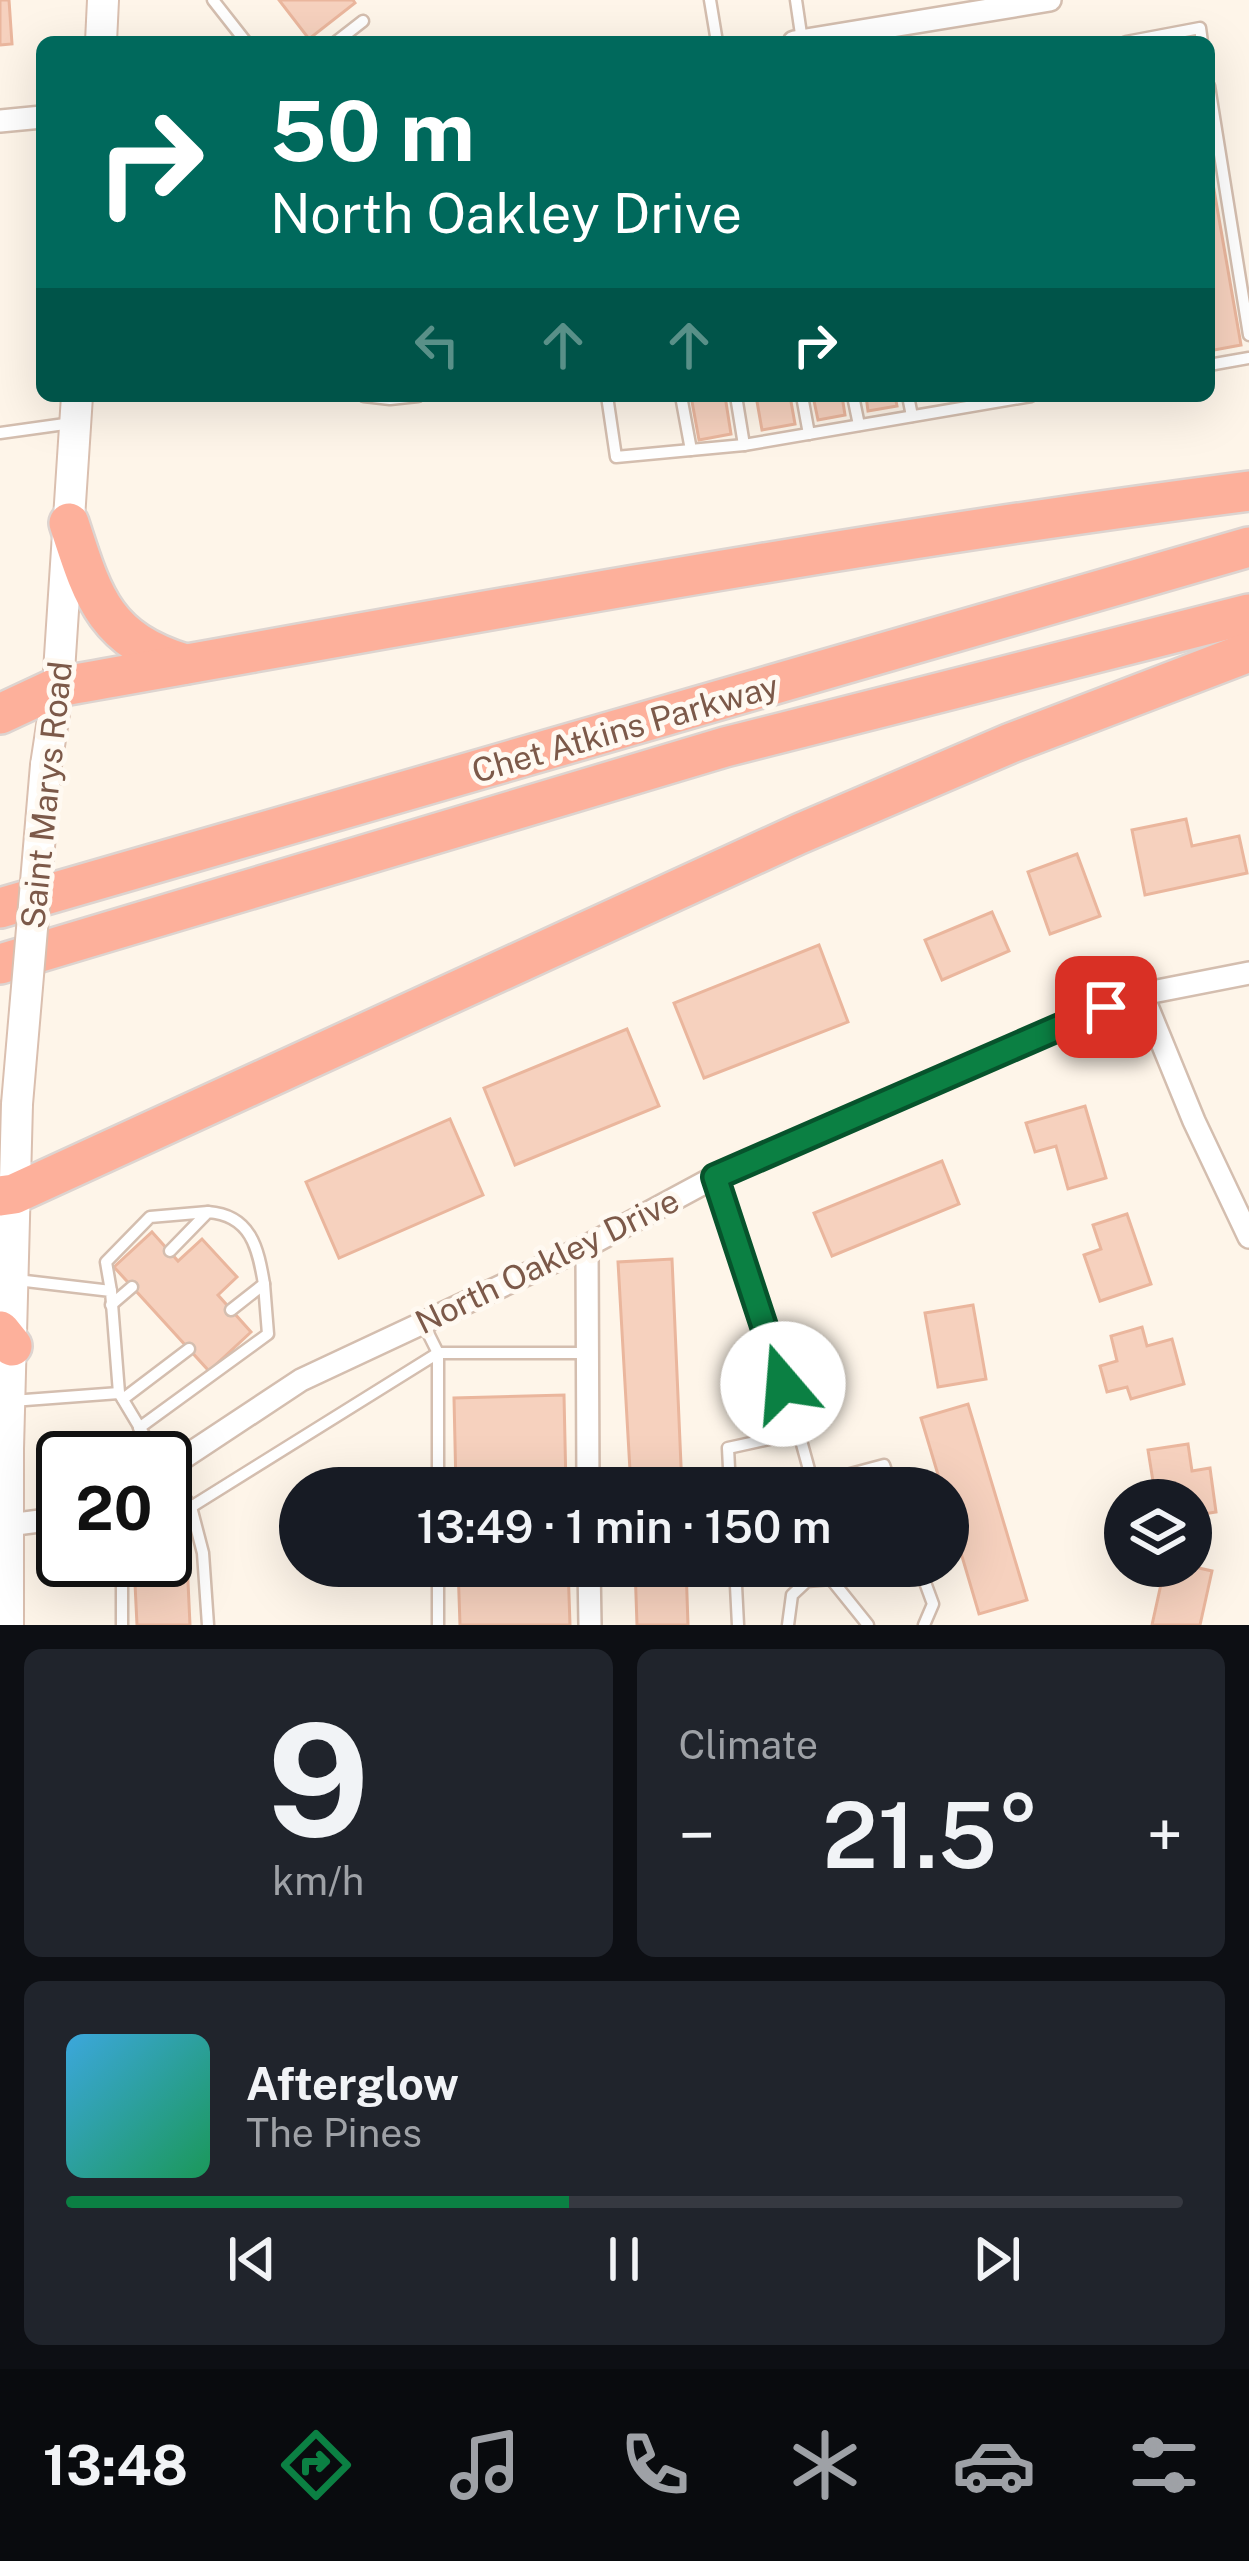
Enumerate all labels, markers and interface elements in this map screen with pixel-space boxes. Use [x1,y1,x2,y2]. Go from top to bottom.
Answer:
text: 50 m [270,81,475,180]
icon: right [72,84,228,240]
text: North Oakley Drive [270,182,742,245]
icon: left [404,312,470,378]
icon: ahead [530,312,596,378]
icon: ahead [656,312,722,378]
icon: right [782,312,848,378]
street label: Saint Marys Road [13,659,79,931]
street label: Chet Atkins Parkway [467,666,783,790]
pin [1055,956,1157,1058]
icon: arrive [1073,974,1139,1040]
street label: North Oakley Drive [409,1181,685,1341]
position arrow [720,1321,846,1447]
speed limit sign: 20 [36,1431,192,1587]
map controls [1104,1479,1212,1587]
button: layers [1104,1479,1212,1587]
text: 13:49 · 1 min · 150 m [417,1500,831,1553]
text: 9 [267,1688,370,1871]
text: Climate [679,1722,818,1768]
text: 21.5° [822,1782,1039,1888]
text: − [679,1796,715,1874]
text: + [1146,1796,1183,1874]
text: km/h [272,1858,364,1904]
text: Afterglow [246,2057,459,2110]
text: The Pines [246,2110,422,2156]
icon: previous [219,2226,285,2292]
icon: pause [591,2226,657,2292]
icon: next [964,2226,1030,2292]
icon: directions [274,2423,358,2507]
icon: music [443,2423,527,2507]
icon: phone [613,2423,697,2507]
icon: climate [783,2423,867,2507]
icon: car [952,2423,1036,2507]
icon: filters [1122,2423,1206,2507]
text: 13:48 [43,2434,188,2497]

